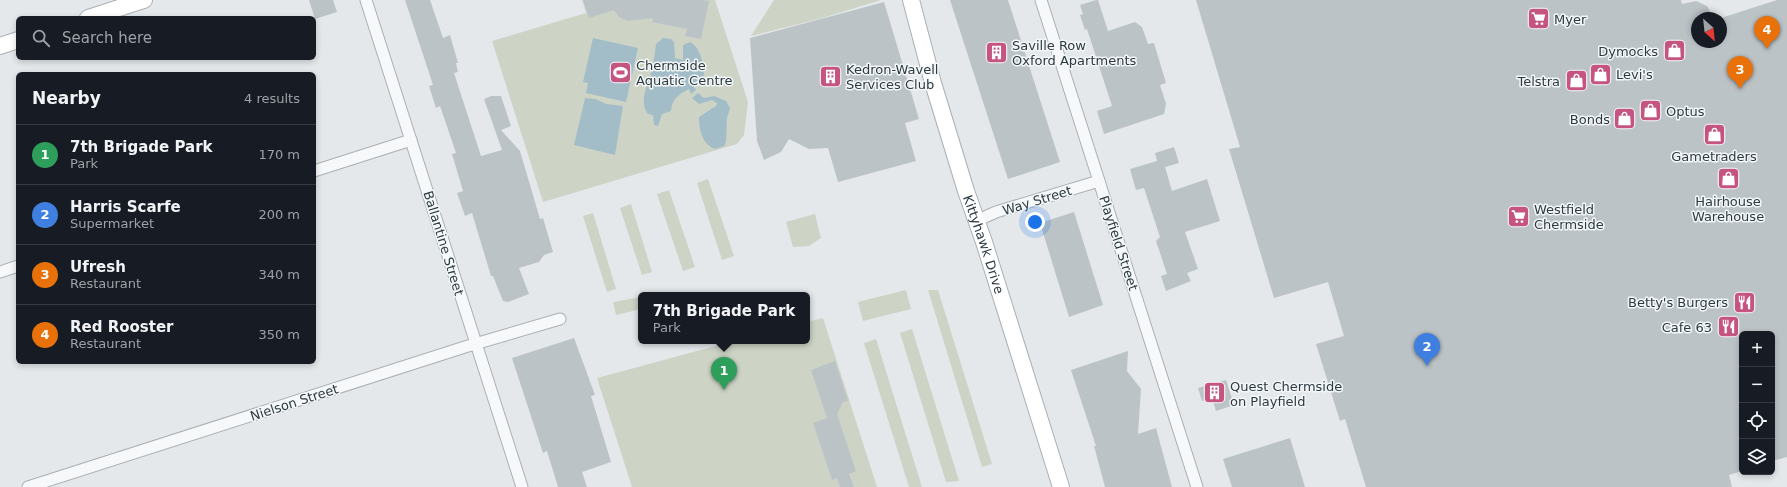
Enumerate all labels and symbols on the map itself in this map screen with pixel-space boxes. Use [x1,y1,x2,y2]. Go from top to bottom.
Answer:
supermarket icon: Myer [1525,6,1551,32]
place label: Myer [1554,12,1587,27]
north arrow [1691,12,1727,48]
pin: 4 [1754,16,1780,49]
place label: Saville Row Oxford Apartments [1012,38,1137,68]
shop icon: Dymocks [1661,38,1687,64]
building icon: Saville Row Oxford Apartments [983,39,1009,65]
place label: Dymocks [1598,44,1658,59]
pin: 3 [1727,56,1753,89]
place label: Chermside Aquatic Centre [636,58,733,88]
sports icon: Chermside Aquatic Centre [607,59,633,85]
shop icon: Levi's [1588,61,1614,87]
place label: Kedron-Wavell Services Club [846,62,938,92]
building icon: Kedron-Wavell Services Club [817,63,843,89]
place label: Levi's [1616,67,1653,82]
shop icon: Telstra [1563,68,1589,94]
place label: Telstra [1516,74,1560,89]
shop icon: Optus [1638,98,1664,124]
place label: Optus [1666,104,1705,119]
shop icon: Bonds [1612,106,1638,132]
place label: Bonds [1570,112,1610,127]
shop icon: Gametraders [1701,121,1727,147]
place label: Gametraders [1671,149,1757,164]
shop icon: Hairhouse Warehouse [1715,166,1741,192]
street label: Way Street [1001,183,1073,218]
street label: Ballantine Street [420,189,467,297]
street label: Kittyhawk Drive [960,193,1007,296]
street label: Playfield Street [1096,194,1141,292]
place label: Hairhouse Warehouse [1692,194,1764,224]
place label: Westfield Chermside [1534,202,1604,232]
supermarket icon: Westfield Chermside [1505,203,1531,229]
your location [1025,212,1045,232]
restaurant icon: Betty's Burgers [1731,289,1757,315]
place label: Betty's Burgers [1628,295,1728,310]
restaurant icon: Cafe 63 [1715,314,1741,340]
place label: Cafe 63 [1662,320,1712,335]
pin: 2 [1414,333,1440,366]
pin: 1 [711,357,737,390]
place label: Quest Chermside on Playfield [1230,379,1342,409]
building icon: Quest Chermside on Playfield [1202,380,1228,406]
street label: Nielson Street [248,381,340,424]

